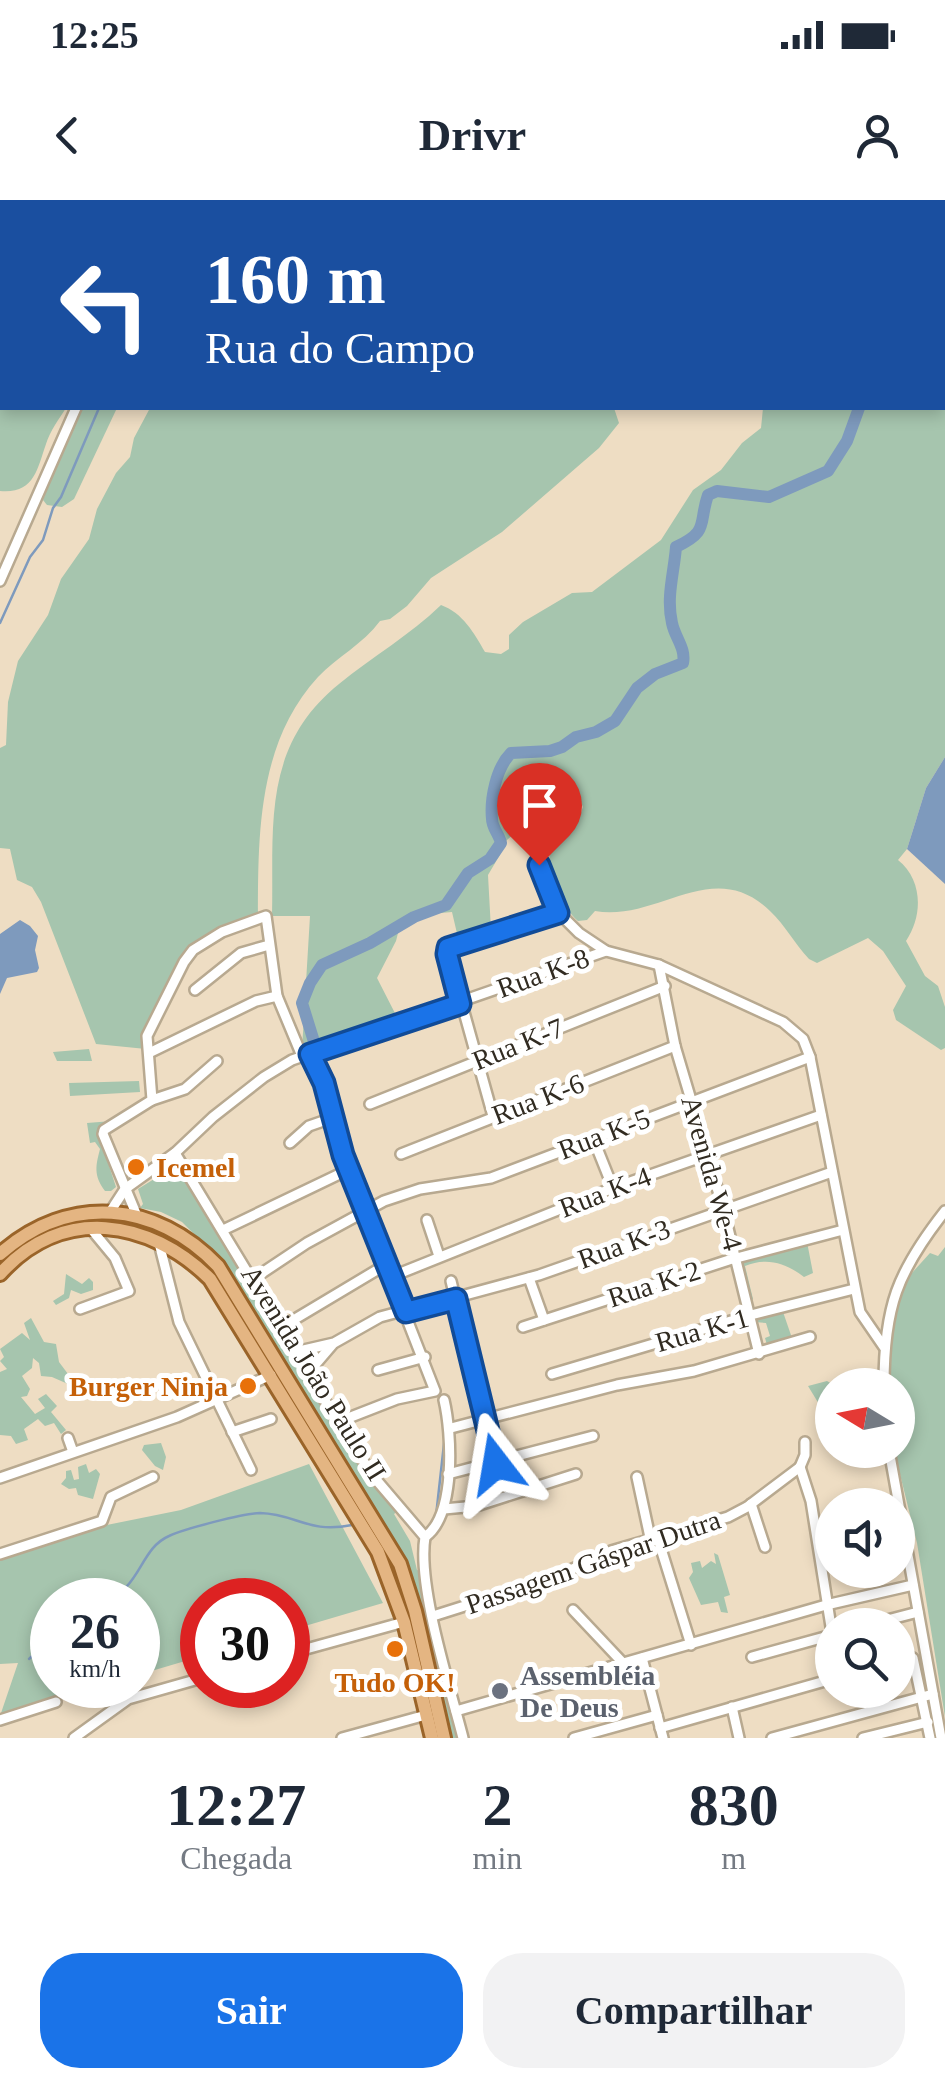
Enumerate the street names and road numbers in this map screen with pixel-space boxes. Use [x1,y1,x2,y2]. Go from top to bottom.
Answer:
street label: Rua K-8 [493,942,593,1004]
street label: Rua K-7 [468,1012,568,1076]
street label: Rua K-6 [488,1067,588,1131]
street label: Avenida We-4 [675,1092,749,1254]
street label: Rua K-5 [554,1102,654,1166]
street label: Rua K-4 [555,1160,655,1224]
street label: Rua K-3 [574,1213,674,1275]
street label: Rua K-2 [604,1254,704,1314]
street label: Avenida João Paulo II [235,1260,393,1486]
street label: Rua K-1 [652,1302,752,1358]
street label: Passagem Gáspar Dutra [461,1504,725,1620]

